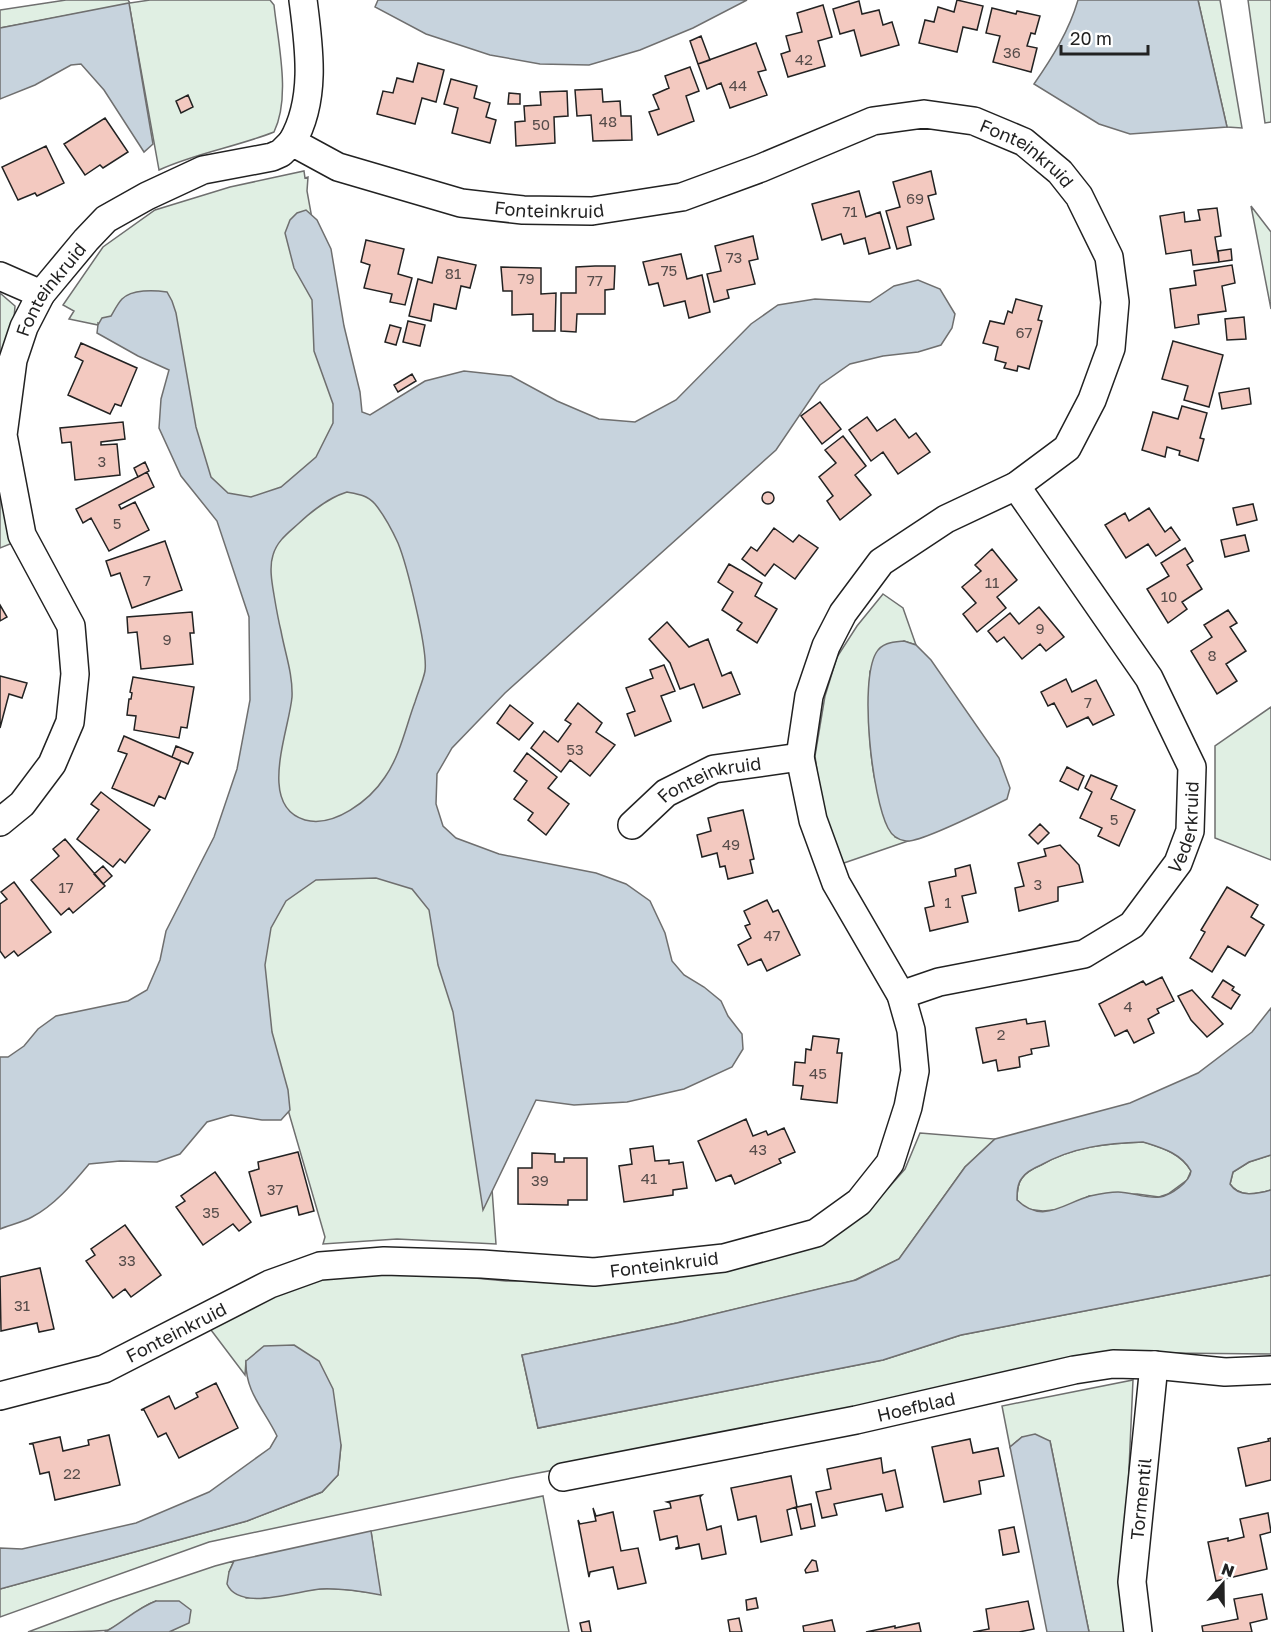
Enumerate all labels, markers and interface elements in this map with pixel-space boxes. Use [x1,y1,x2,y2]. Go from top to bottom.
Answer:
scale bar [1061,18,1148,56]
text: 20 m [1070,27,1112,49]
house number: 36 [1003,43,1021,61]
house number: 42 [795,50,813,68]
house number: 44 [729,76,747,94]
house number: 48 [599,112,617,130]
street label: Fonteinkruid [977,114,1079,192]
house number: 50 [532,115,550,133]
house number: 69 [906,189,924,207]
street label: Fonteinkruid [493,196,606,222]
house number: 71 [842,202,858,220]
street label: Fonteinkruid [11,238,90,339]
house number: 73 [726,248,742,266]
house number: 75 [661,261,677,279]
house number: 81 [445,264,461,282]
house number: 79 [517,269,535,287]
house number: 77 [587,271,603,289]
house number: 67 [1015,323,1033,341]
house number: 3 [98,452,106,470]
house number: 5 [113,514,121,532]
house number: 7 [143,571,151,589]
house number: 11 [985,573,999,591]
house number: 10 [1161,587,1177,605]
house number: 9 [1035,619,1045,637]
house number: 9 [162,630,172,648]
house number: 8 [1207,646,1217,664]
house number: 7 [1084,693,1092,711]
house number: 53 [566,740,584,758]
street label: Fonteinkruid [652,752,763,807]
street label: Vederkruid [1163,781,1203,878]
house number: 5 [1110,810,1118,828]
house number: 49 [722,835,740,853]
house number: 3 [1034,875,1042,893]
house number: 17 [58,878,74,896]
house number: 1 [944,893,952,911]
house number: 47 [763,926,781,944]
house number: 4 [1123,997,1133,1015]
house number: 2 [997,1025,1005,1043]
house number: 45 [809,1064,827,1082]
house number: 43 [749,1140,767,1158]
house number: 41 [641,1169,657,1187]
house number: 39 [531,1171,549,1189]
house number: 37 [267,1180,283,1198]
house number: 35 [202,1203,220,1221]
street label: Fonteinkruid [608,1246,720,1282]
house number: 33 [118,1251,136,1269]
house number: 31 [14,1296,30,1314]
street label: Fonteinkruid [122,1297,230,1367]
street label: Hoefblad [875,1387,957,1426]
street label: Tormentil [1125,1456,1156,1541]
house number: 22 [63,1464,81,1482]
north arrow [1193,1554,1253,1614]
text: N [1219,1558,1237,1581]

